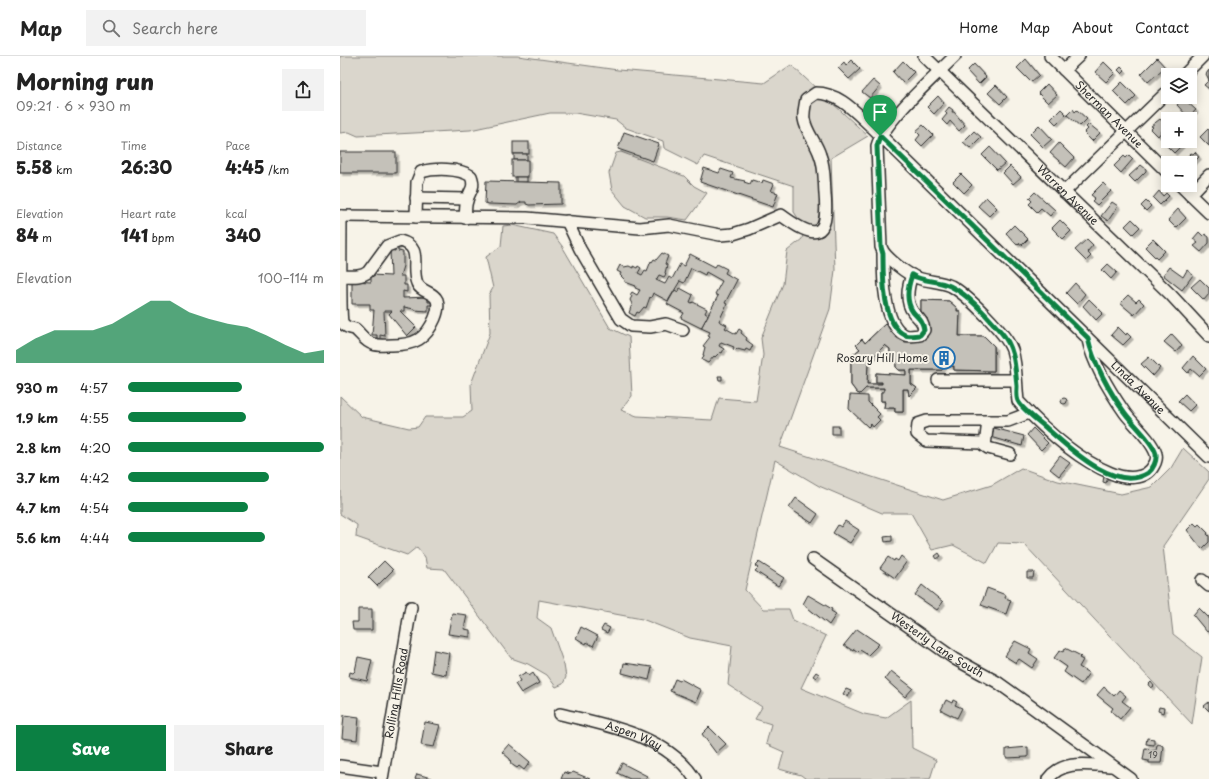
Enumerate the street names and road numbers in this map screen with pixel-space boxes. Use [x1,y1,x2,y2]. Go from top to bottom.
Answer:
street label: Sherman Avenue [1072,77,1147,152]
street label: Warren Avenue [1033,161,1103,229]
street label: Linda Avenue [1107,357,1169,418]
street label: Westerly Lane South [887,607,987,681]
street label: Rolling Hills Road [380,647,412,740]
street label: Aspen Way [604,716,666,754]

